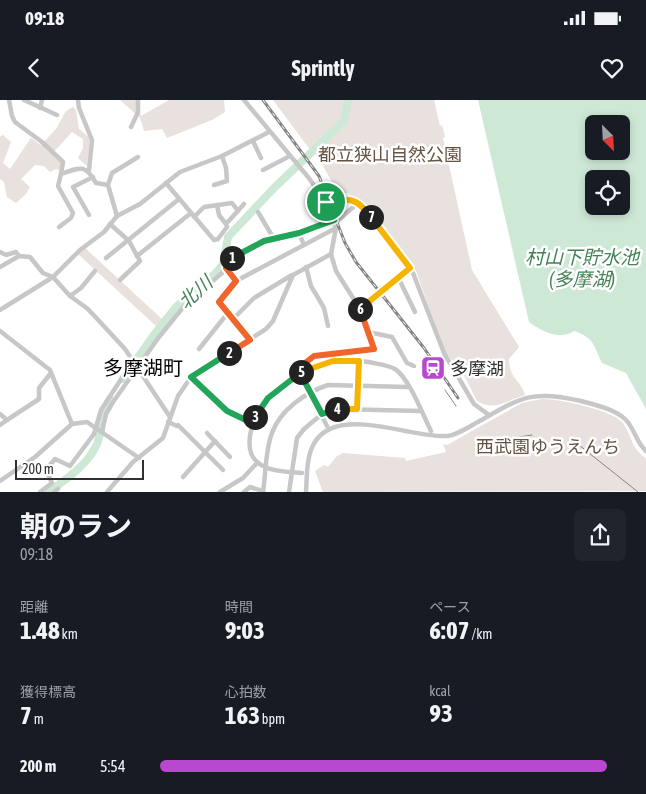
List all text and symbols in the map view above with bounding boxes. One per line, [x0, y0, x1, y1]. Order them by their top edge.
text: 09:18 [25, 7, 64, 29]
icon: back [20, 54, 48, 82]
icon: heart [598, 54, 626, 82]
text: Sprintly [292, 55, 354, 81]
north arrow [585, 115, 630, 160]
map controls [585, 115, 630, 215]
park label: 都立狭山自然公園 [318, 144, 462, 165]
button: locate [585, 170, 630, 215]
pin [305, 181, 347, 223]
icon: arrive [312, 188, 340, 216]
pin: 7 [358, 204, 384, 230]
text: 7 [368, 209, 375, 225]
pin: 1 [220, 246, 244, 270]
water label: 村山下貯水池 (多摩湖) [525, 246, 641, 290]
text: 1 [229, 250, 236, 266]
water label: 北川 [174, 270, 218, 313]
pin: 6 [348, 296, 372, 322]
text: 6 [357, 301, 364, 317]
pin: 2 [216, 340, 242, 366]
text: 2 [226, 345, 233, 361]
station icon: 多摩湖 [420, 355, 446, 381]
district label: 多摩湖町 [103, 356, 183, 379]
place label: 多摩湖 [450, 358, 504, 379]
pin: 5 [288, 360, 314, 384]
text: 5 [298, 364, 305, 380]
pin: 4 [324, 396, 350, 422]
text: 4 [334, 401, 341, 417]
pin: 3 [242, 404, 268, 430]
text: 3 [252, 409, 259, 425]
park label: 西武園ゆうえんち [476, 436, 620, 457]
scale bar [15, 457, 144, 480]
text: 200 m [22, 461, 54, 477]
button: share [574, 509, 626, 561]
text: 朝のラン [20, 510, 132, 542]
text: 09:18 [20, 545, 53, 563]
text: 距離 [20, 599, 48, 615]
text: 時間 [225, 599, 253, 615]
text: ペース [429, 599, 471, 615]
text: 1.48 [20, 616, 60, 644]
text: 9:03 [225, 616, 265, 644]
text: 6:07 [429, 616, 470, 644]
text: km [60, 626, 78, 642]
text: /km [470, 626, 492, 642]
text: kcal [429, 683, 451, 699]
text: 獲得標高 [20, 684, 76, 700]
text: 心拍数 [225, 684, 267, 700]
text: 93 [429, 699, 453, 727]
text: 7 [20, 701, 32, 729]
text: 163 [225, 701, 260, 729]
text: m [32, 711, 44, 727]
text: bpm [260, 711, 285, 727]
text: 200 m [20, 757, 56, 775]
text: 5:54 [100, 757, 125, 775]

